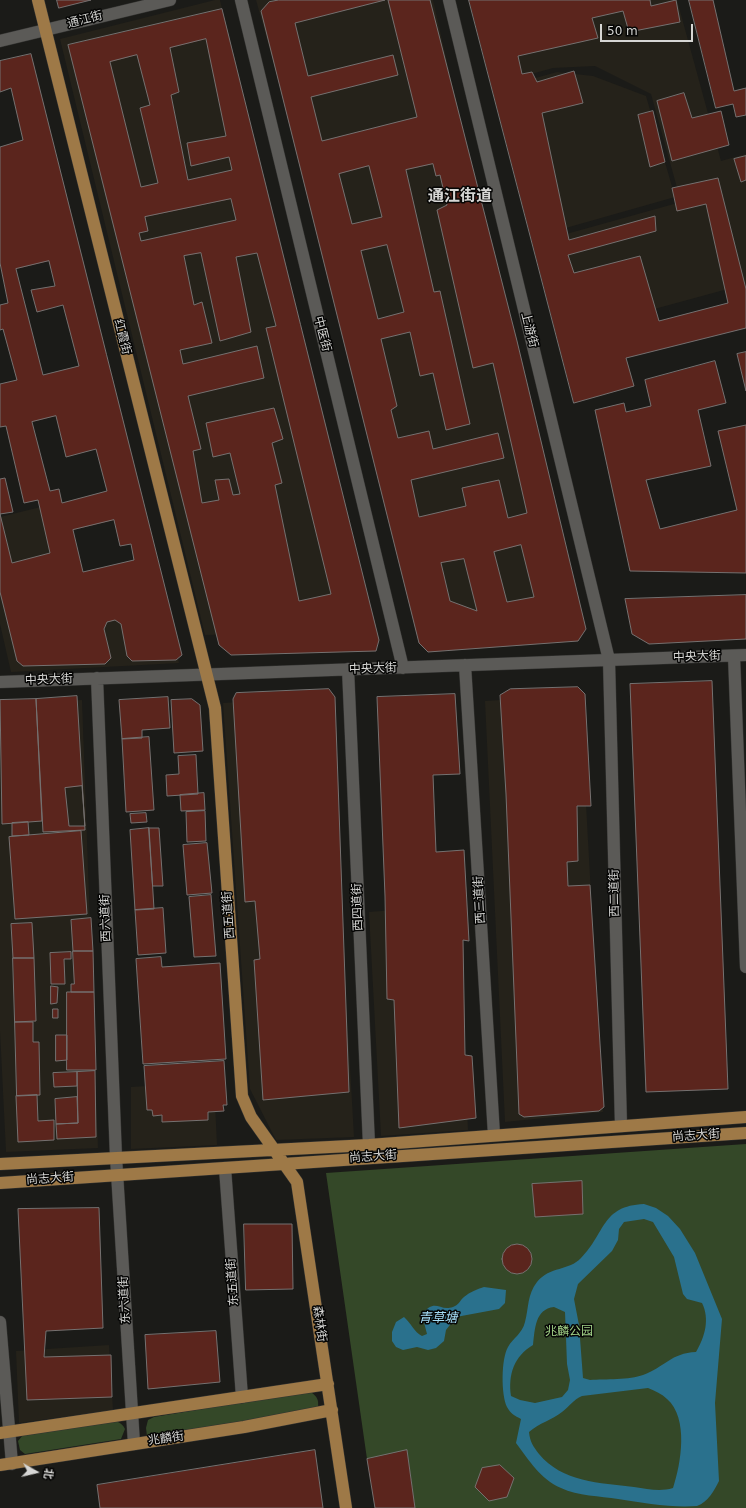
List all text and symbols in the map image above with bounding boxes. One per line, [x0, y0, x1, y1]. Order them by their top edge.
street label: 通江街 [66, 9, 104, 31]
scale bar [602, 16, 695, 42]
text: 50 m [607, 24, 638, 38]
district label: 通江街道 [428, 187, 492, 207]
street label: 上游街 [518, 311, 540, 349]
street label: 中医街 [311, 315, 333, 353]
street label: 红霞街 [111, 318, 133, 356]
street label: 中央大街 [673, 649, 721, 665]
street label: 中央大街 [349, 661, 397, 677]
street label: 中央大街 [25, 672, 73, 688]
street label: 西二道街 [607, 869, 623, 917]
street label: 西三道街 [472, 876, 488, 924]
street label: 西四道街 [350, 883, 366, 931]
street label: 西五道街 [220, 891, 238, 939]
street label: 西六道街 [98, 894, 114, 942]
street label: 尚志大街 [672, 1127, 720, 1145]
street label: 尚志大街 [349, 1148, 397, 1166]
street label: 尚志大街 [26, 1170, 74, 1188]
street label: 东五道街 [224, 1258, 242, 1306]
street label: 东六道街 [117, 1276, 133, 1324]
street label: 森林街 [309, 1305, 329, 1343]
water label: 青草塘 [419, 1311, 457, 1327]
park label: 兆麟公园 [545, 1325, 593, 1339]
street label: 兆麟街 [147, 1429, 185, 1449]
north arrow [16, 1452, 56, 1492]
text: 北 [41, 1467, 56, 1480]

